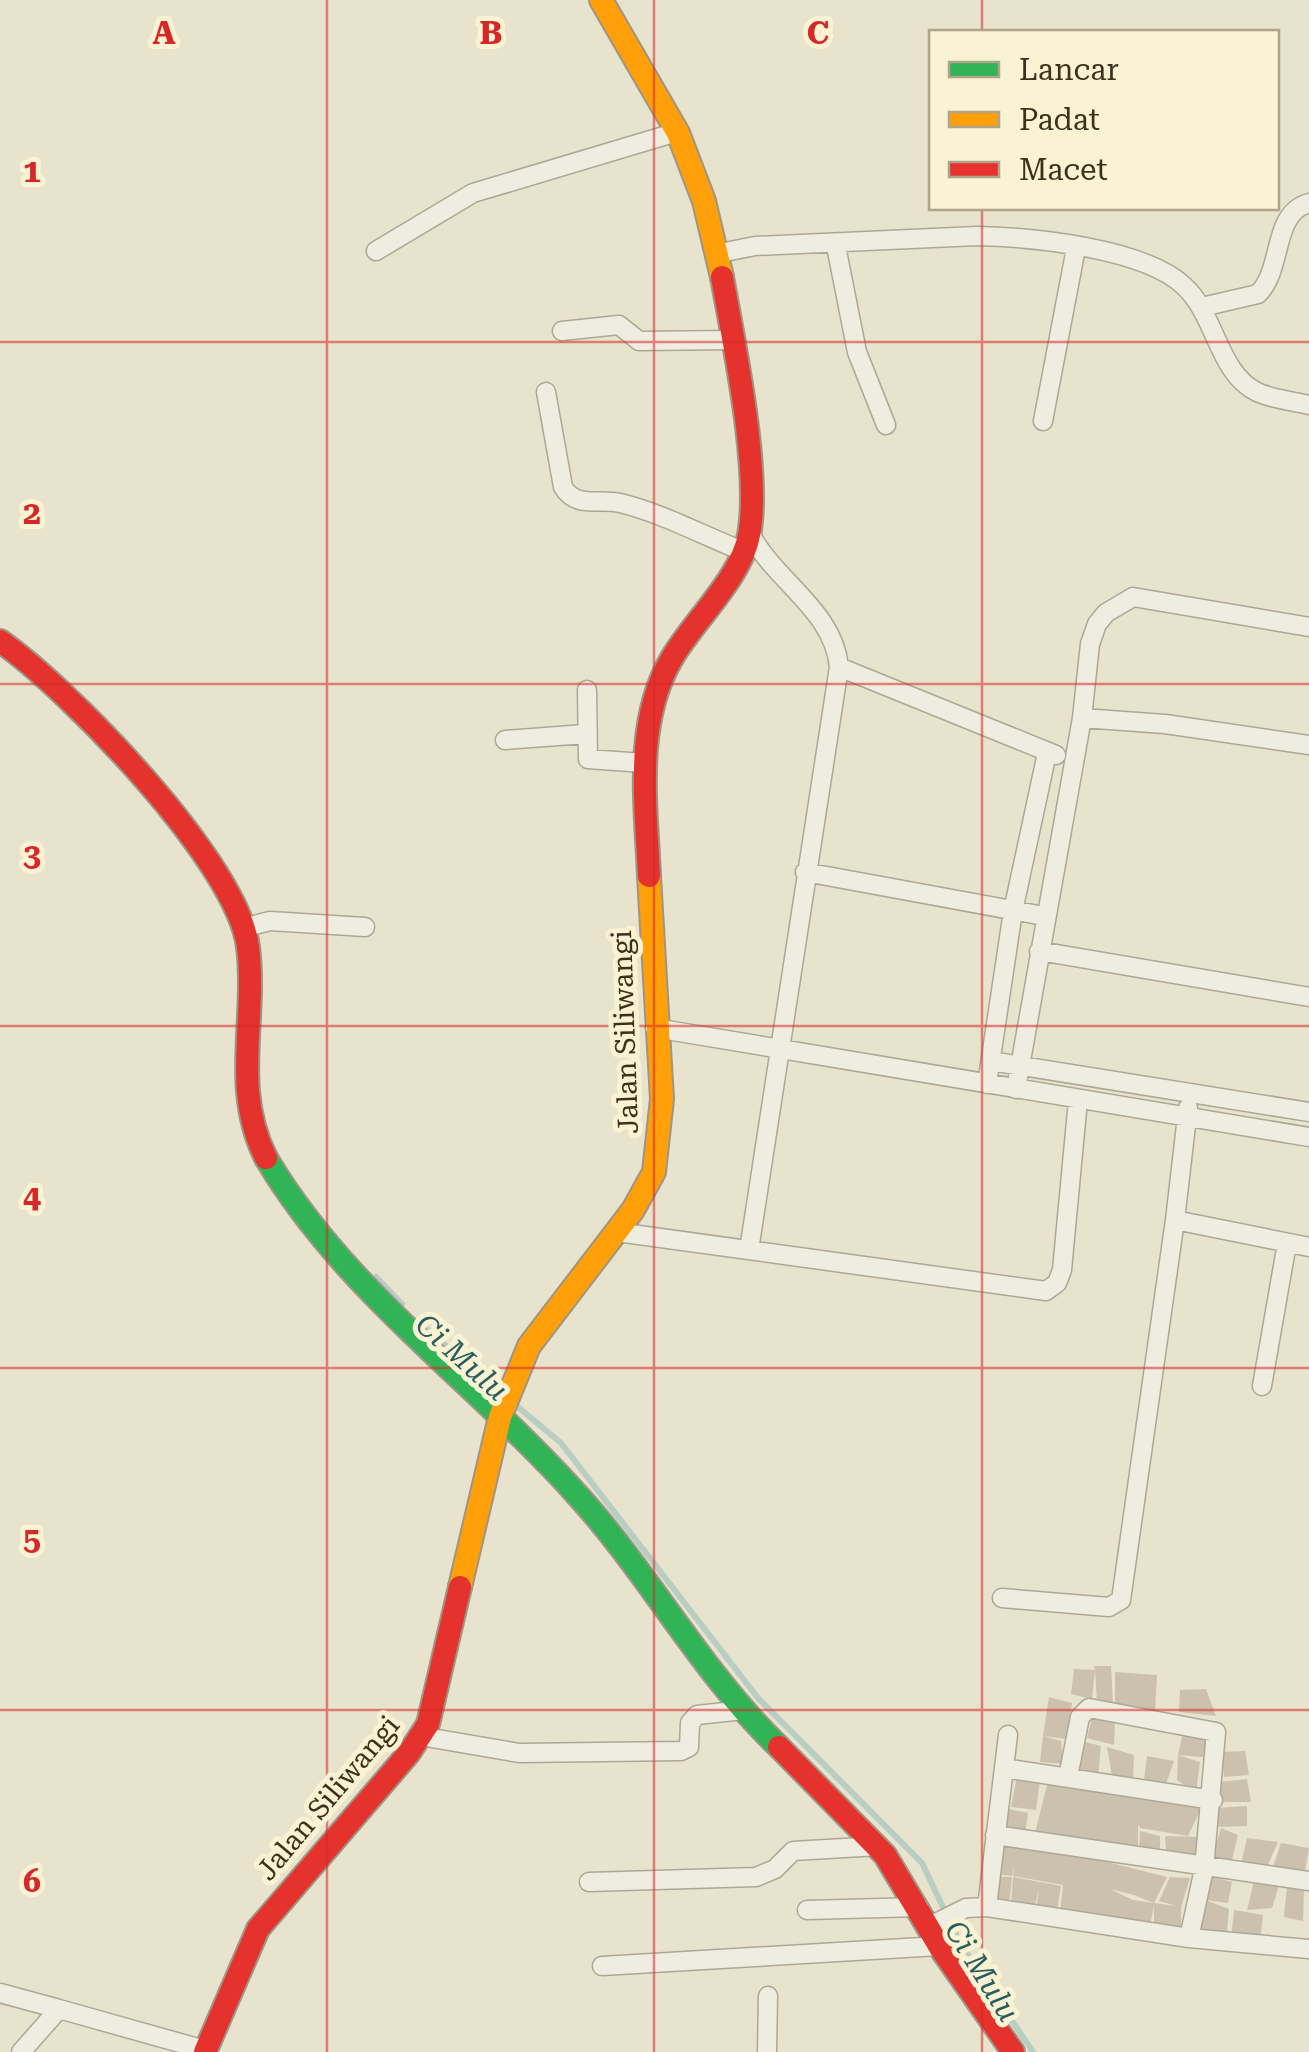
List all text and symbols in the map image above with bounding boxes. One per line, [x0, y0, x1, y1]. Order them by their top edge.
text: A [152, 14, 176, 52]
text: B [479, 14, 503, 52]
text: C [807, 14, 829, 52]
legend [929, 30, 1279, 210]
text: Lancar [1019, 52, 1119, 87]
text: Padat [1019, 102, 1100, 137]
text: 1 [23, 152, 41, 190]
text: Macet [1019, 152, 1108, 187]
text: 2 [23, 494, 41, 532]
text: 3 [23, 836, 41, 874]
street label: Jalan Siliwangi [605, 929, 645, 1135]
text: 4 [23, 1178, 41, 1216]
water label: Ci Mulu [409, 1307, 515, 1407]
text: 5 [23, 1520, 41, 1558]
street label: Jalan Siliwangi [250, 1709, 406, 1887]
text: 6 [23, 1862, 41, 1900]
water label: Ci Mulu [937, 1914, 1027, 2028]

